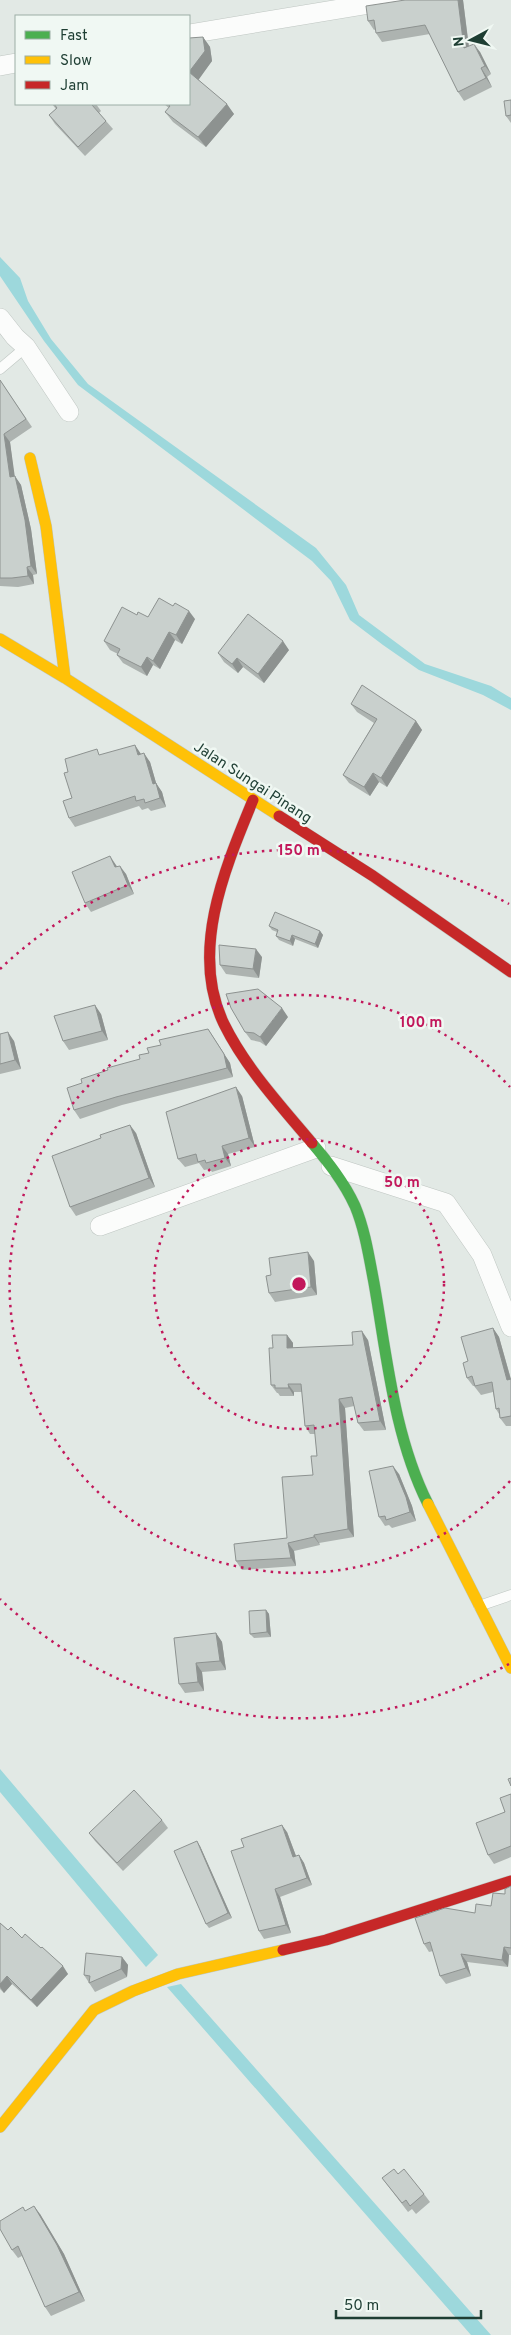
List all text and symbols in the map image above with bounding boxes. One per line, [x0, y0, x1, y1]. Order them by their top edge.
legend [15, 15, 190, 105]
north arrow [446, 15, 496, 65]
text: Fast [60, 27, 88, 46]
text: N [451, 35, 469, 47]
text: Slow [60, 52, 92, 71]
text: Jam [60, 77, 89, 96]
street label: Jalan Sungai Pinang [190, 738, 315, 829]
text: 150 m [278, 842, 320, 861]
text: 100 m [400, 1014, 442, 1033]
text: 50 m [384, 1174, 420, 1193]
centre of rings [290, 1275, 308, 1293]
scale bar [336, 2288, 481, 2320]
text: 50 m [344, 2297, 379, 2316]

